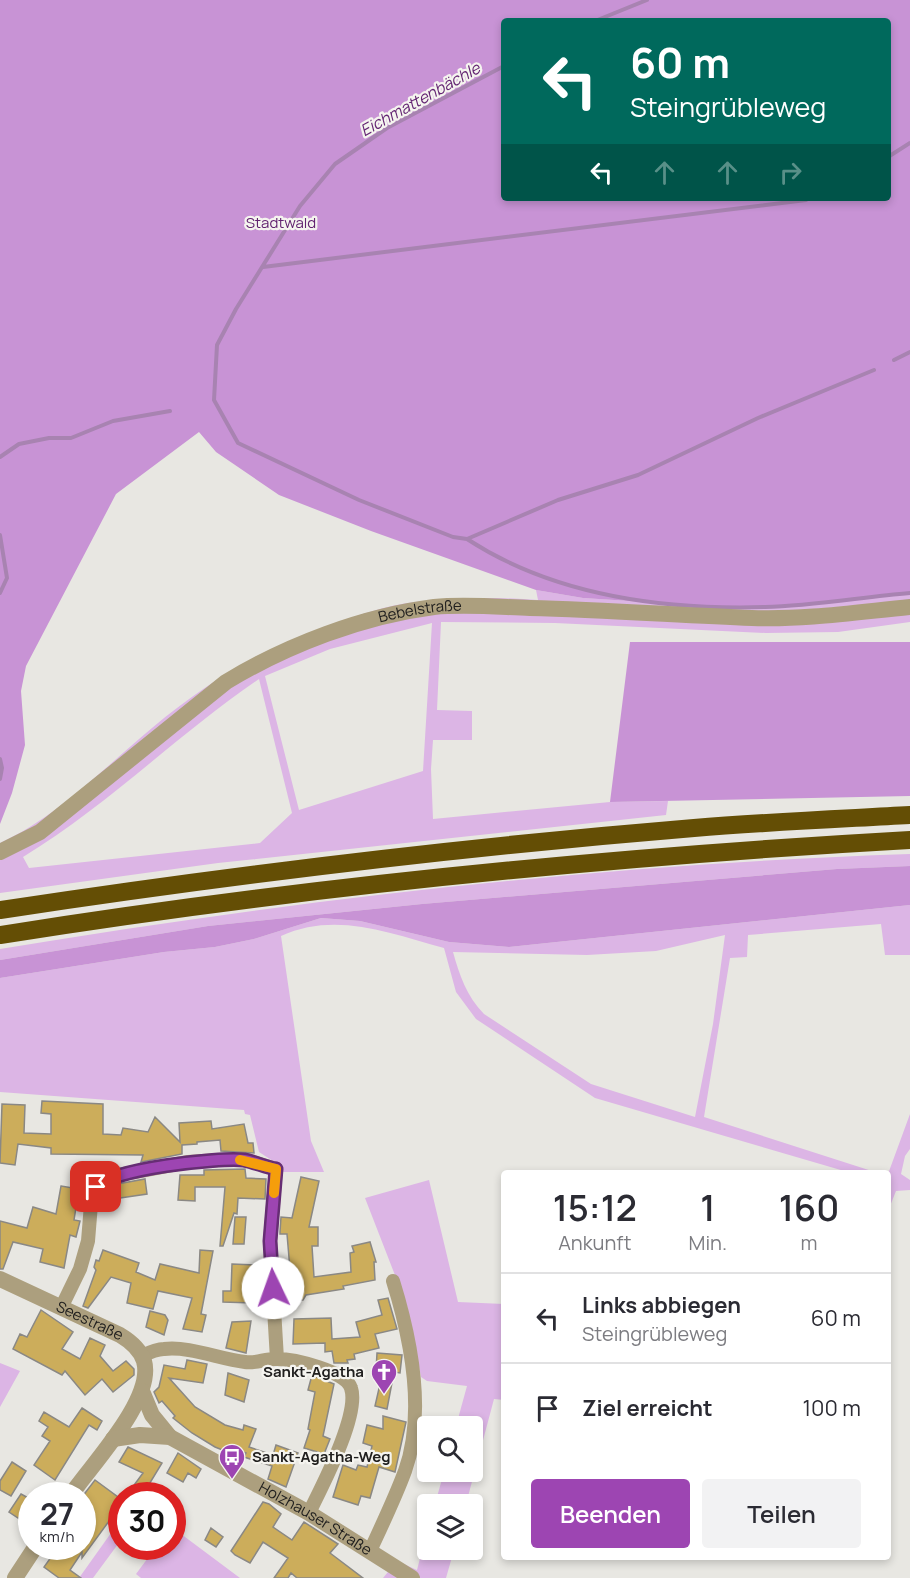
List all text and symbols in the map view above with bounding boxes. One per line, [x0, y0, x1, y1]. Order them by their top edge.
text: 60 m [630, 33, 730, 91]
icon: left [531, 42, 609, 120]
water label: Eichmattenbächle [356, 56, 485, 141]
text: Steingrübleweg [630, 88, 826, 125]
icon: left [585, 156, 618, 189]
icon: ahead [648, 156, 681, 189]
icon: ahead [711, 156, 744, 189]
icon: right [774, 156, 807, 189]
park label: Stadtwald [246, 212, 316, 233]
street label: Bebelstraße [376, 595, 462, 627]
pin [70, 1161, 121, 1212]
icon: arrive [79, 1170, 112, 1203]
text: 15:12 [553, 1183, 637, 1232]
text: 1 [700, 1183, 715, 1232]
text: 160 [779, 1183, 839, 1232]
text: Ankunft [558, 1229, 631, 1256]
text: Min. [689, 1229, 727, 1256]
text: m [801, 1229, 817, 1256]
position arrow [241, 1256, 305, 1320]
text: Links abbiegen [582, 1290, 741, 1320]
street label: Seestraße [53, 1296, 127, 1345]
icon: left [531, 1302, 564, 1335]
text: 60 m [811, 1303, 861, 1333]
text: Steingrübleweg [582, 1320, 727, 1347]
church icon: Sankt-Agatha [369, 1357, 399, 1395]
place label: Sankt-Agatha [263, 1361, 364, 1382]
icon: arrive [531, 1392, 564, 1425]
text: Ziel erreicht [582, 1393, 713, 1423]
text: 100 m [803, 1393, 861, 1423]
map controls [417, 1416, 483, 1560]
button: search [417, 1416, 483, 1482]
bus stop icon: Sankt-Agatha-Weg [217, 1442, 247, 1480]
place label: Sankt-Agatha-Weg [252, 1446, 391, 1467]
street label: Holzhauser Straße [255, 1476, 376, 1560]
button: Beenden [531, 1479, 690, 1548]
button: Teilen [702, 1479, 861, 1548]
speed limit sign: 30 [108, 1482, 186, 1560]
text: 27 [40, 1493, 74, 1534]
button: layers [417, 1494, 483, 1560]
text: km/h [40, 1526, 74, 1547]

